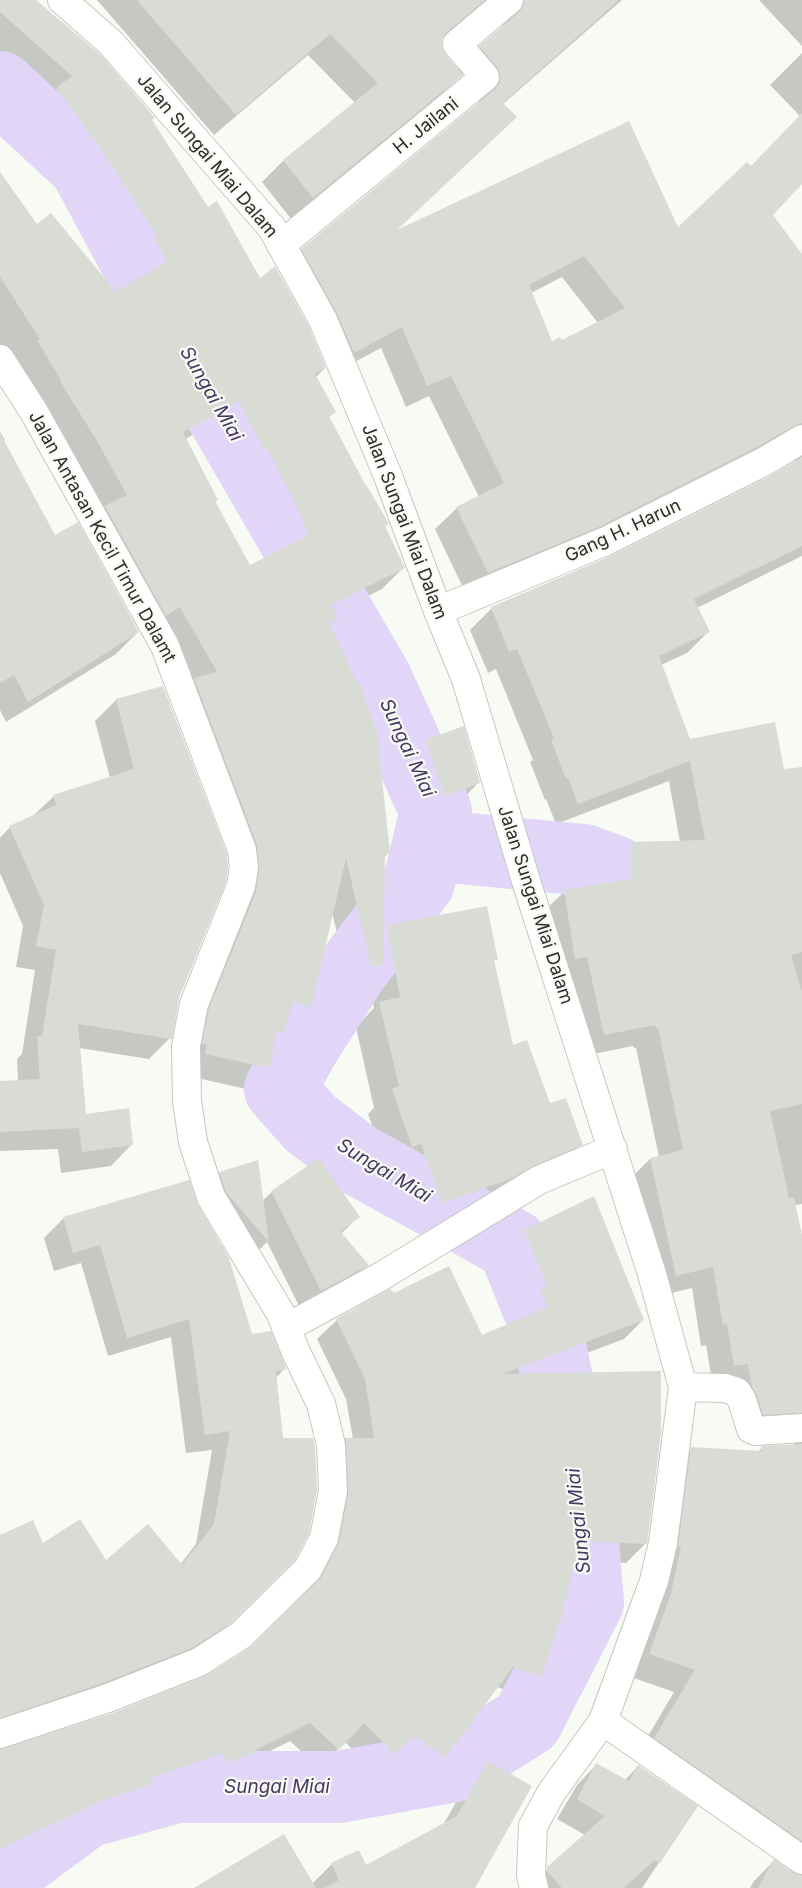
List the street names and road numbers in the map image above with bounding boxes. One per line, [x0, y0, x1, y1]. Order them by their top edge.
street label: Jalan Sungai Miai Dalam [132, 70, 282, 242]
street label: H. Jailani [389, 93, 463, 159]
street label: Jalan Antasan Kecil Timur Dalamt [24, 407, 180, 667]
street label: Jalan Sungai Miai Dalam [357, 421, 451, 623]
street label: Gang H. Harun [562, 495, 684, 567]
street label: Jalan Sungai Miai Dalam [493, 803, 577, 1007]

